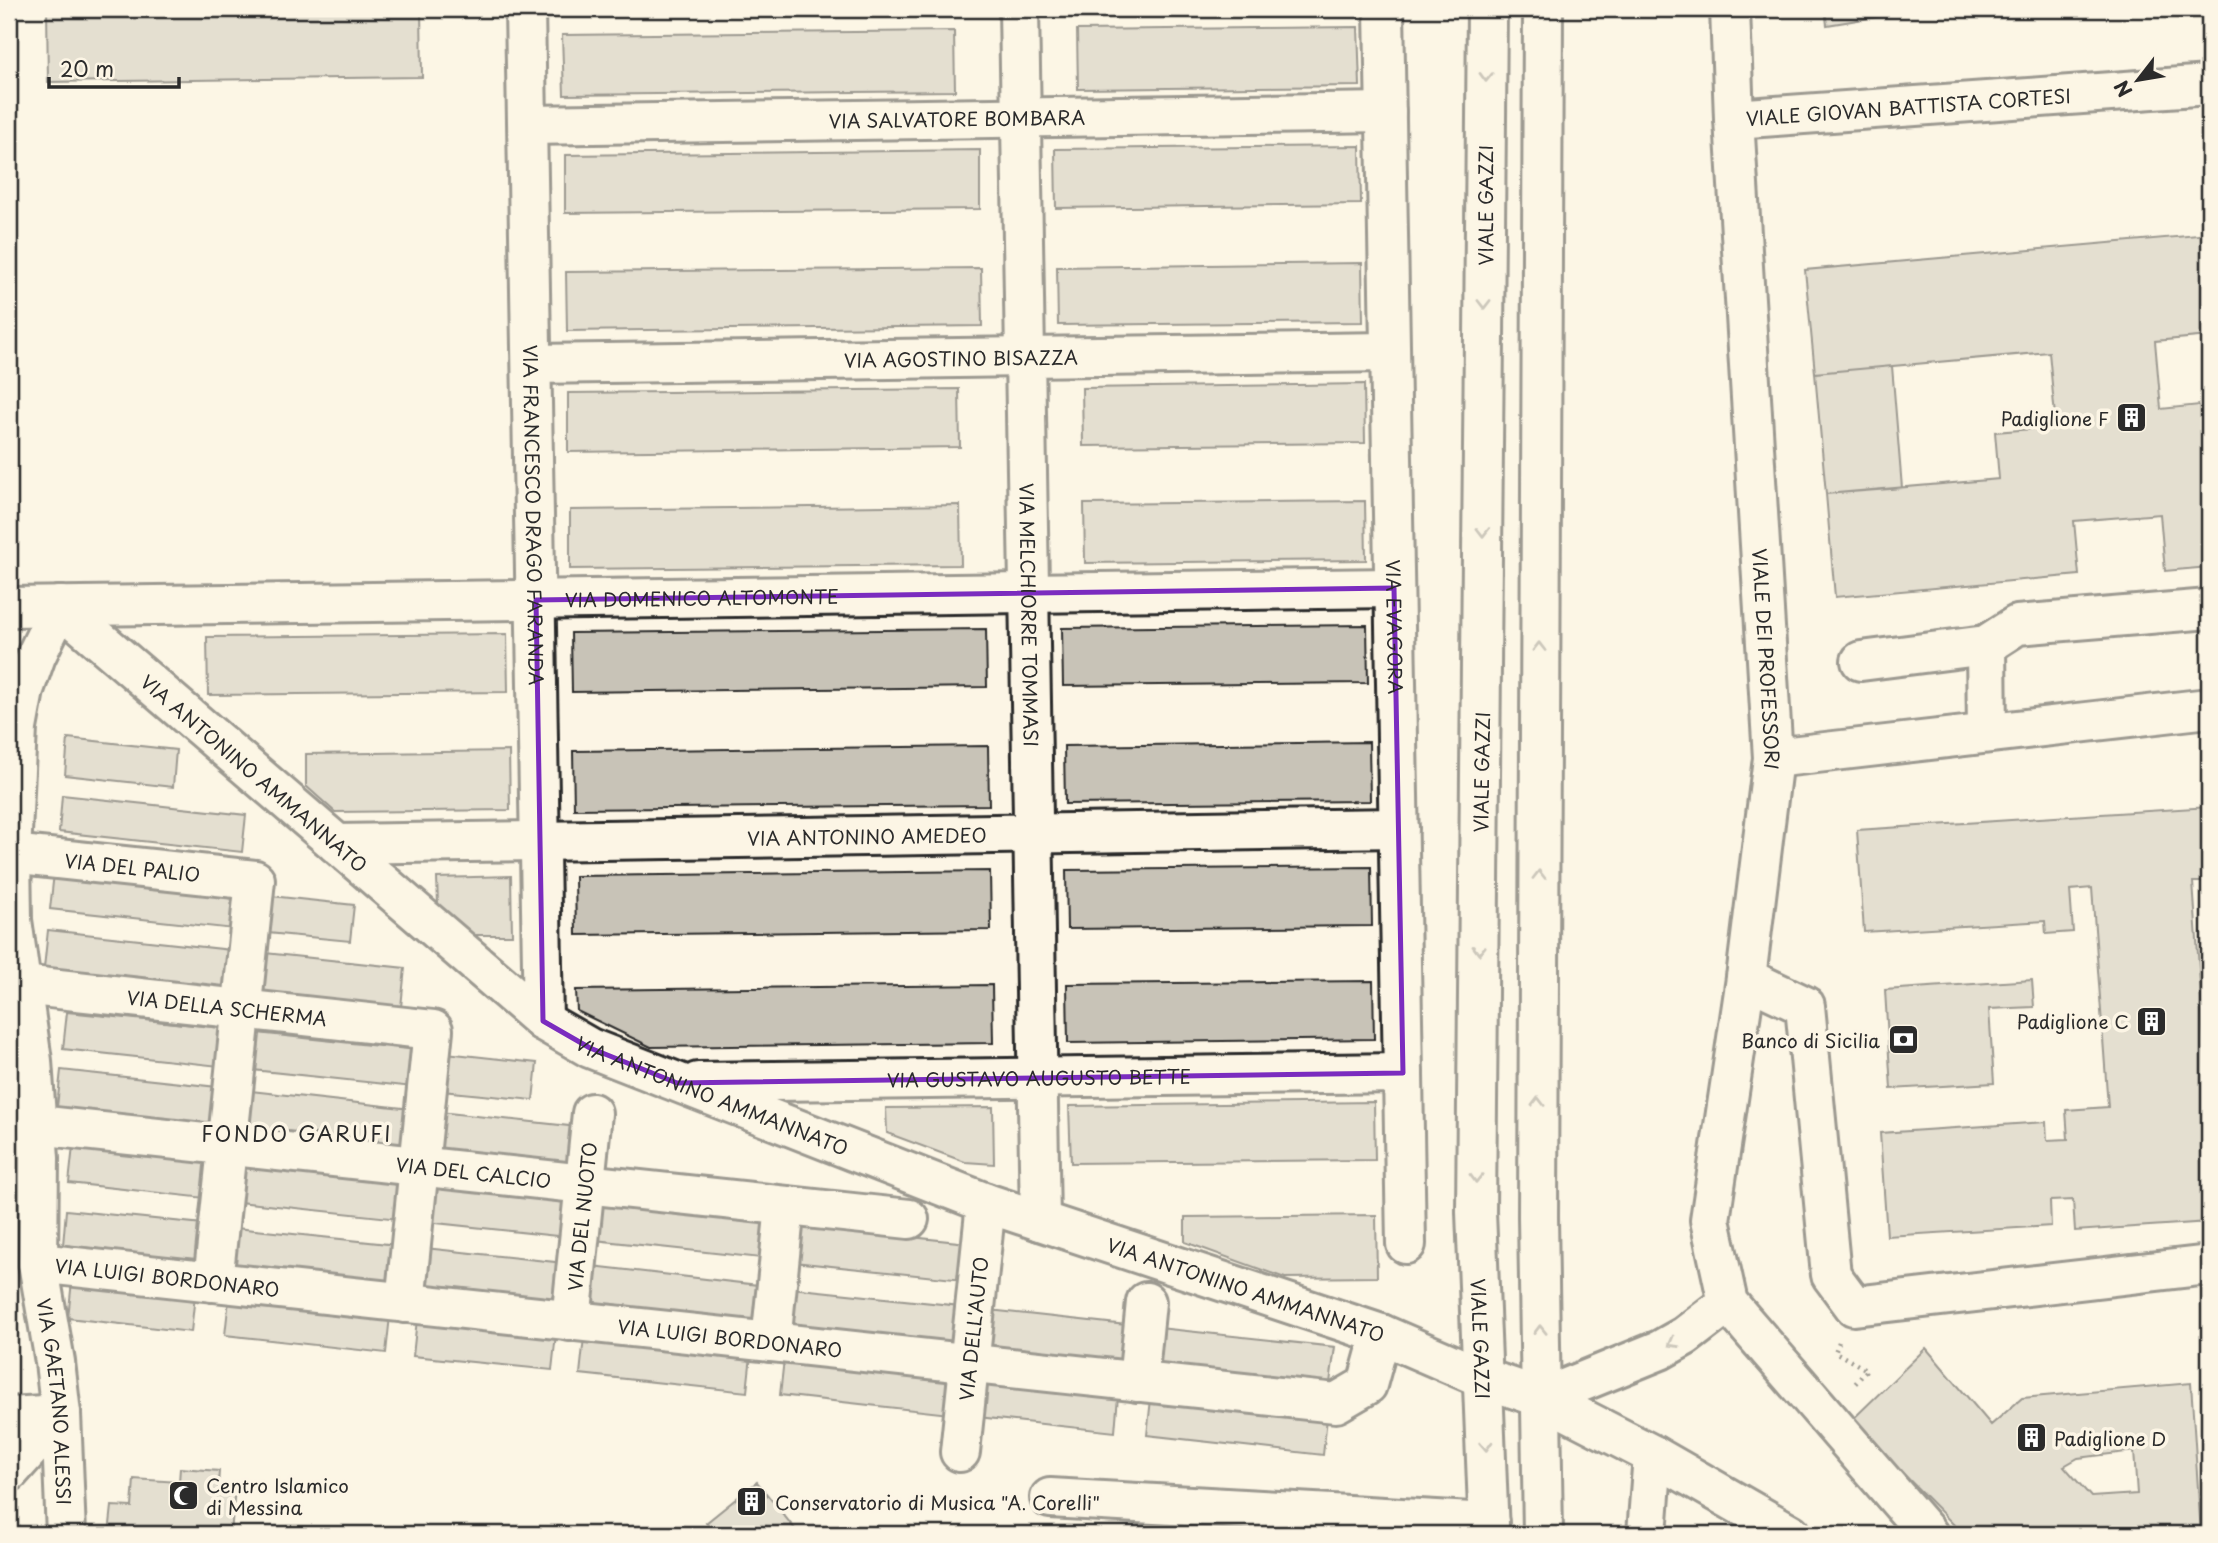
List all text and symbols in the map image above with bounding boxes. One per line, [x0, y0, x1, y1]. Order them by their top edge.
scale bar [49, 46, 178, 90]
north arrow [2102, 46, 2172, 116]
text: 20 m [60, 52, 114, 84]
one-way arrow [1478, 72, 1494, 83]
text: N [2107, 76, 2138, 103]
street label: VIALE GIOVAN BATTISTA CORTESI [1745, 81, 2072, 132]
street label: VIA SALVATORE BOMBARA [828, 103, 1085, 134]
street label: VIALE GAZZI [1471, 145, 1499, 265]
one-way arrow [1476, 300, 1492, 310]
street label: VIA AGOSTINO BISAZZA [844, 342, 1078, 374]
street label: VIA FRANCESCO DRAGO FARANDA [517, 344, 551, 686]
building icon: Padiglione F [2115, 401, 2149, 435]
place label: Padiglione F [2001, 404, 2109, 432]
street label: VIA MELCHIORRE TOMMASI [1013, 483, 1046, 747]
one-way arrow [1475, 527, 1491, 538]
street label: VIALE DEI PROFESSORI [1746, 547, 1787, 771]
street label: VIA EVAGORA [1380, 559, 1410, 695]
street label: VIA DOMENICO ALTOMONTE [565, 582, 839, 613]
one-way arrow [1531, 641, 1547, 652]
street label: VIA ANTONINO AMMANNATO [135, 667, 374, 878]
street label: VIALE GAZZI [1466, 711, 1496, 833]
street label: VIA ANTONINO AMEDEO [747, 820, 987, 852]
street label: VIA DEL PALIO [63, 846, 202, 888]
one-way arrow [1531, 869, 1547, 879]
one-way arrow [1471, 946, 1487, 956]
street label: VIA DELLA SCHERMA [125, 983, 329, 1032]
building icon: Padiglione C [2135, 1004, 2169, 1038]
place label: Padiglione C [2017, 1007, 2129, 1035]
bank icon: Banco di Sicilia [1886, 1023, 1920, 1057]
place label: Banco di Sicilia [1741, 1026, 1880, 1054]
street label: VIA ANTONINO AMMANNATO [571, 1029, 852, 1162]
street label: VIA GUSTAVO AUGUSTO BETTE [887, 1062, 1191, 1094]
one-way arrow [1530, 1096, 1546, 1107]
district label: FONDO GARUFI [201, 1117, 393, 1149]
street label: VIA DEL NUOTO [560, 1141, 603, 1292]
street label: VIA DEL CALCIO [394, 1150, 553, 1194]
one-way arrow [1469, 1173, 1484, 1184]
street label: VIA ANTONINO AMMANNATO [1103, 1230, 1388, 1348]
street label: VIA LUIGI BORDONARO [53, 1251, 281, 1303]
street label: VIA DELL'AUTO [951, 1255, 994, 1402]
street label: VIALE GAZZI [1465, 1278, 1498, 1400]
street label: VIA GAETANO ALESSI [30, 1296, 79, 1506]
street label: VIA LUIGI BORDONARO [616, 1312, 844, 1364]
one-way arrow [1533, 1324, 1548, 1335]
one-way arrow [1668, 1335, 1680, 1348]
building icon: Padiglione D [2014, 1421, 2048, 1455]
place label: Padiglione D [2054, 1424, 2166, 1452]
one-way arrow [1479, 1441, 1494, 1452]
place label: Centro Islamico di Messina [206, 1471, 349, 1521]
mosque icon: Centro Islamico di Messina [166, 1479, 200, 1513]
building icon: Conservatorio di Musica "A. Corelli" [735, 1485, 769, 1519]
place label: Conservatorio di Musica "A. Corelli" [775, 1488, 1100, 1516]

